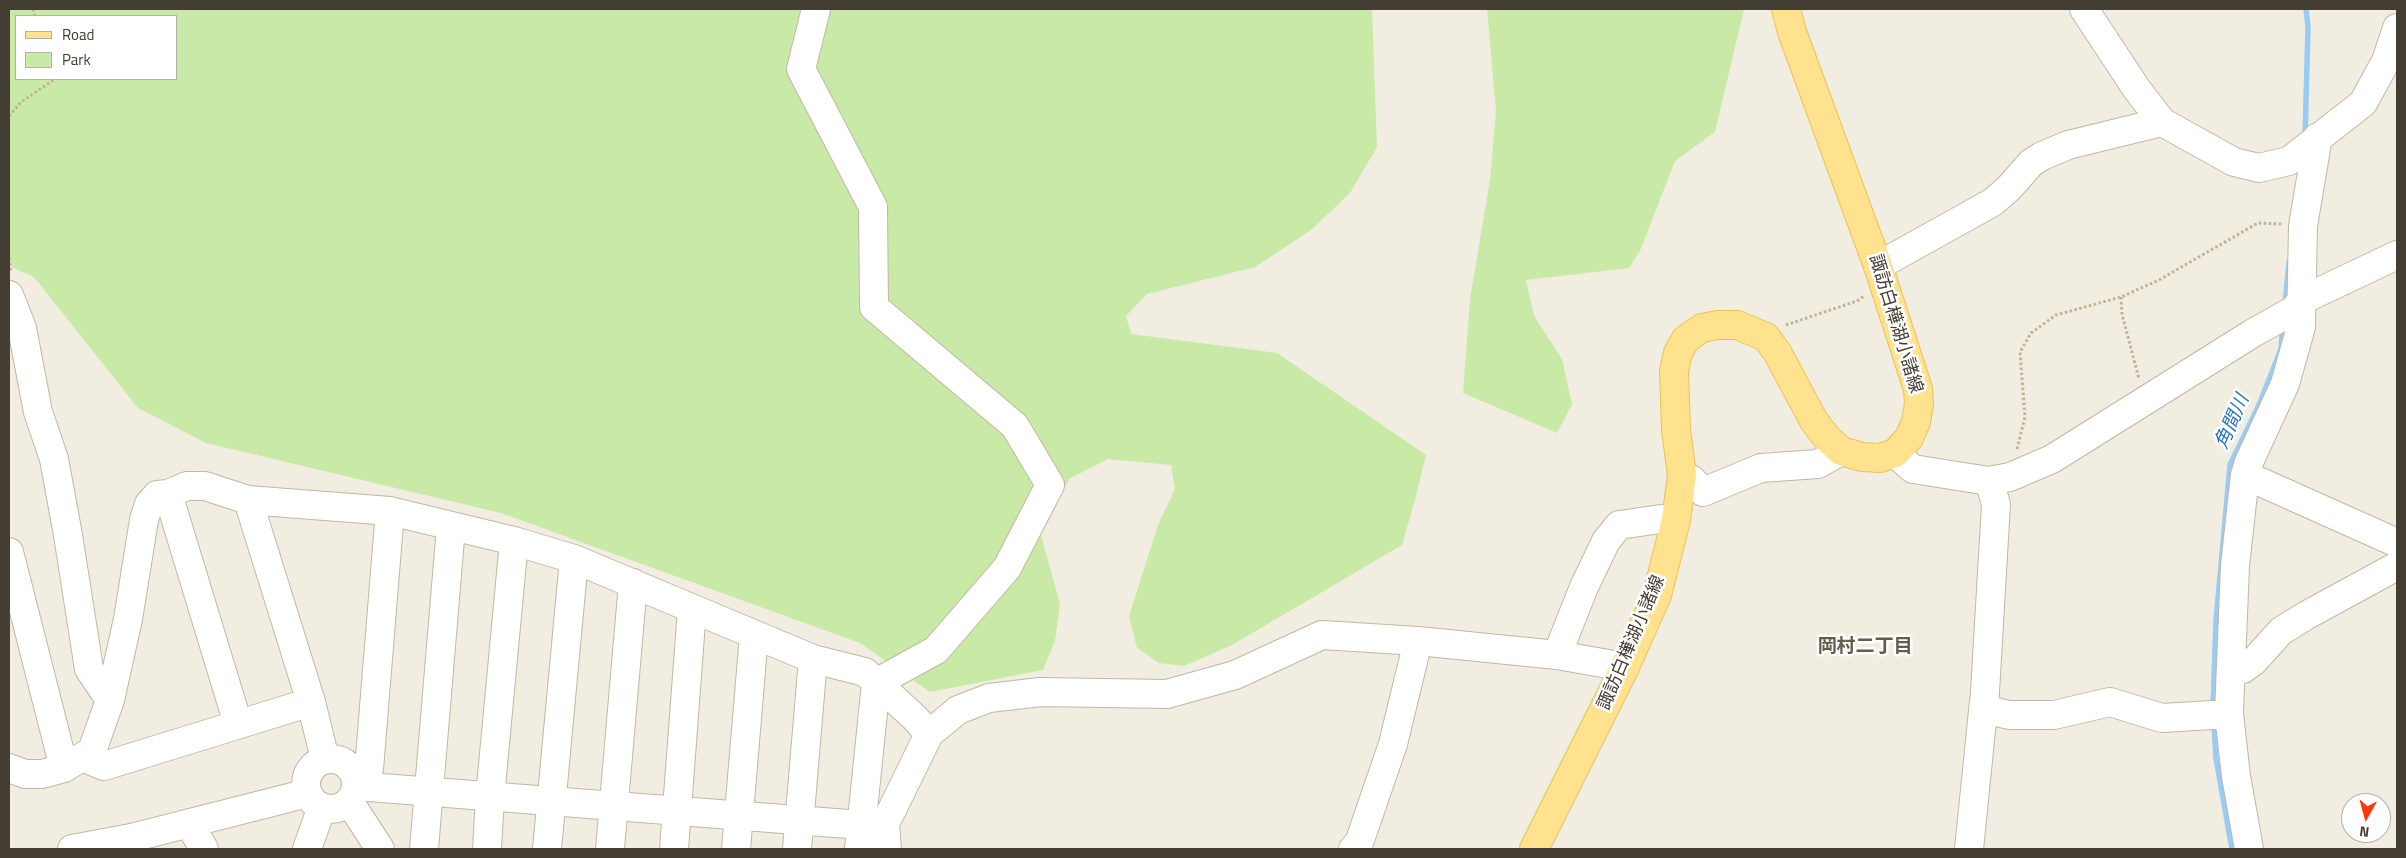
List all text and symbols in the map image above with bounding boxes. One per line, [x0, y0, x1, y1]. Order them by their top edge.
legend [15, 15, 178, 80]
text: Road [62, 23, 94, 46]
text: Park [62, 48, 91, 71]
street label: 諏訪白樺湖小諸線 [1864, 252, 1926, 396]
water label: 角間川 [2211, 391, 2255, 453]
street label: 諏訪白樺湖小諸線 [1594, 573, 1670, 713]
district label: 岡村二丁目 [1818, 636, 1912, 658]
north arrow [2341, 793, 2391, 843]
text: N [2358, 821, 2370, 843]

